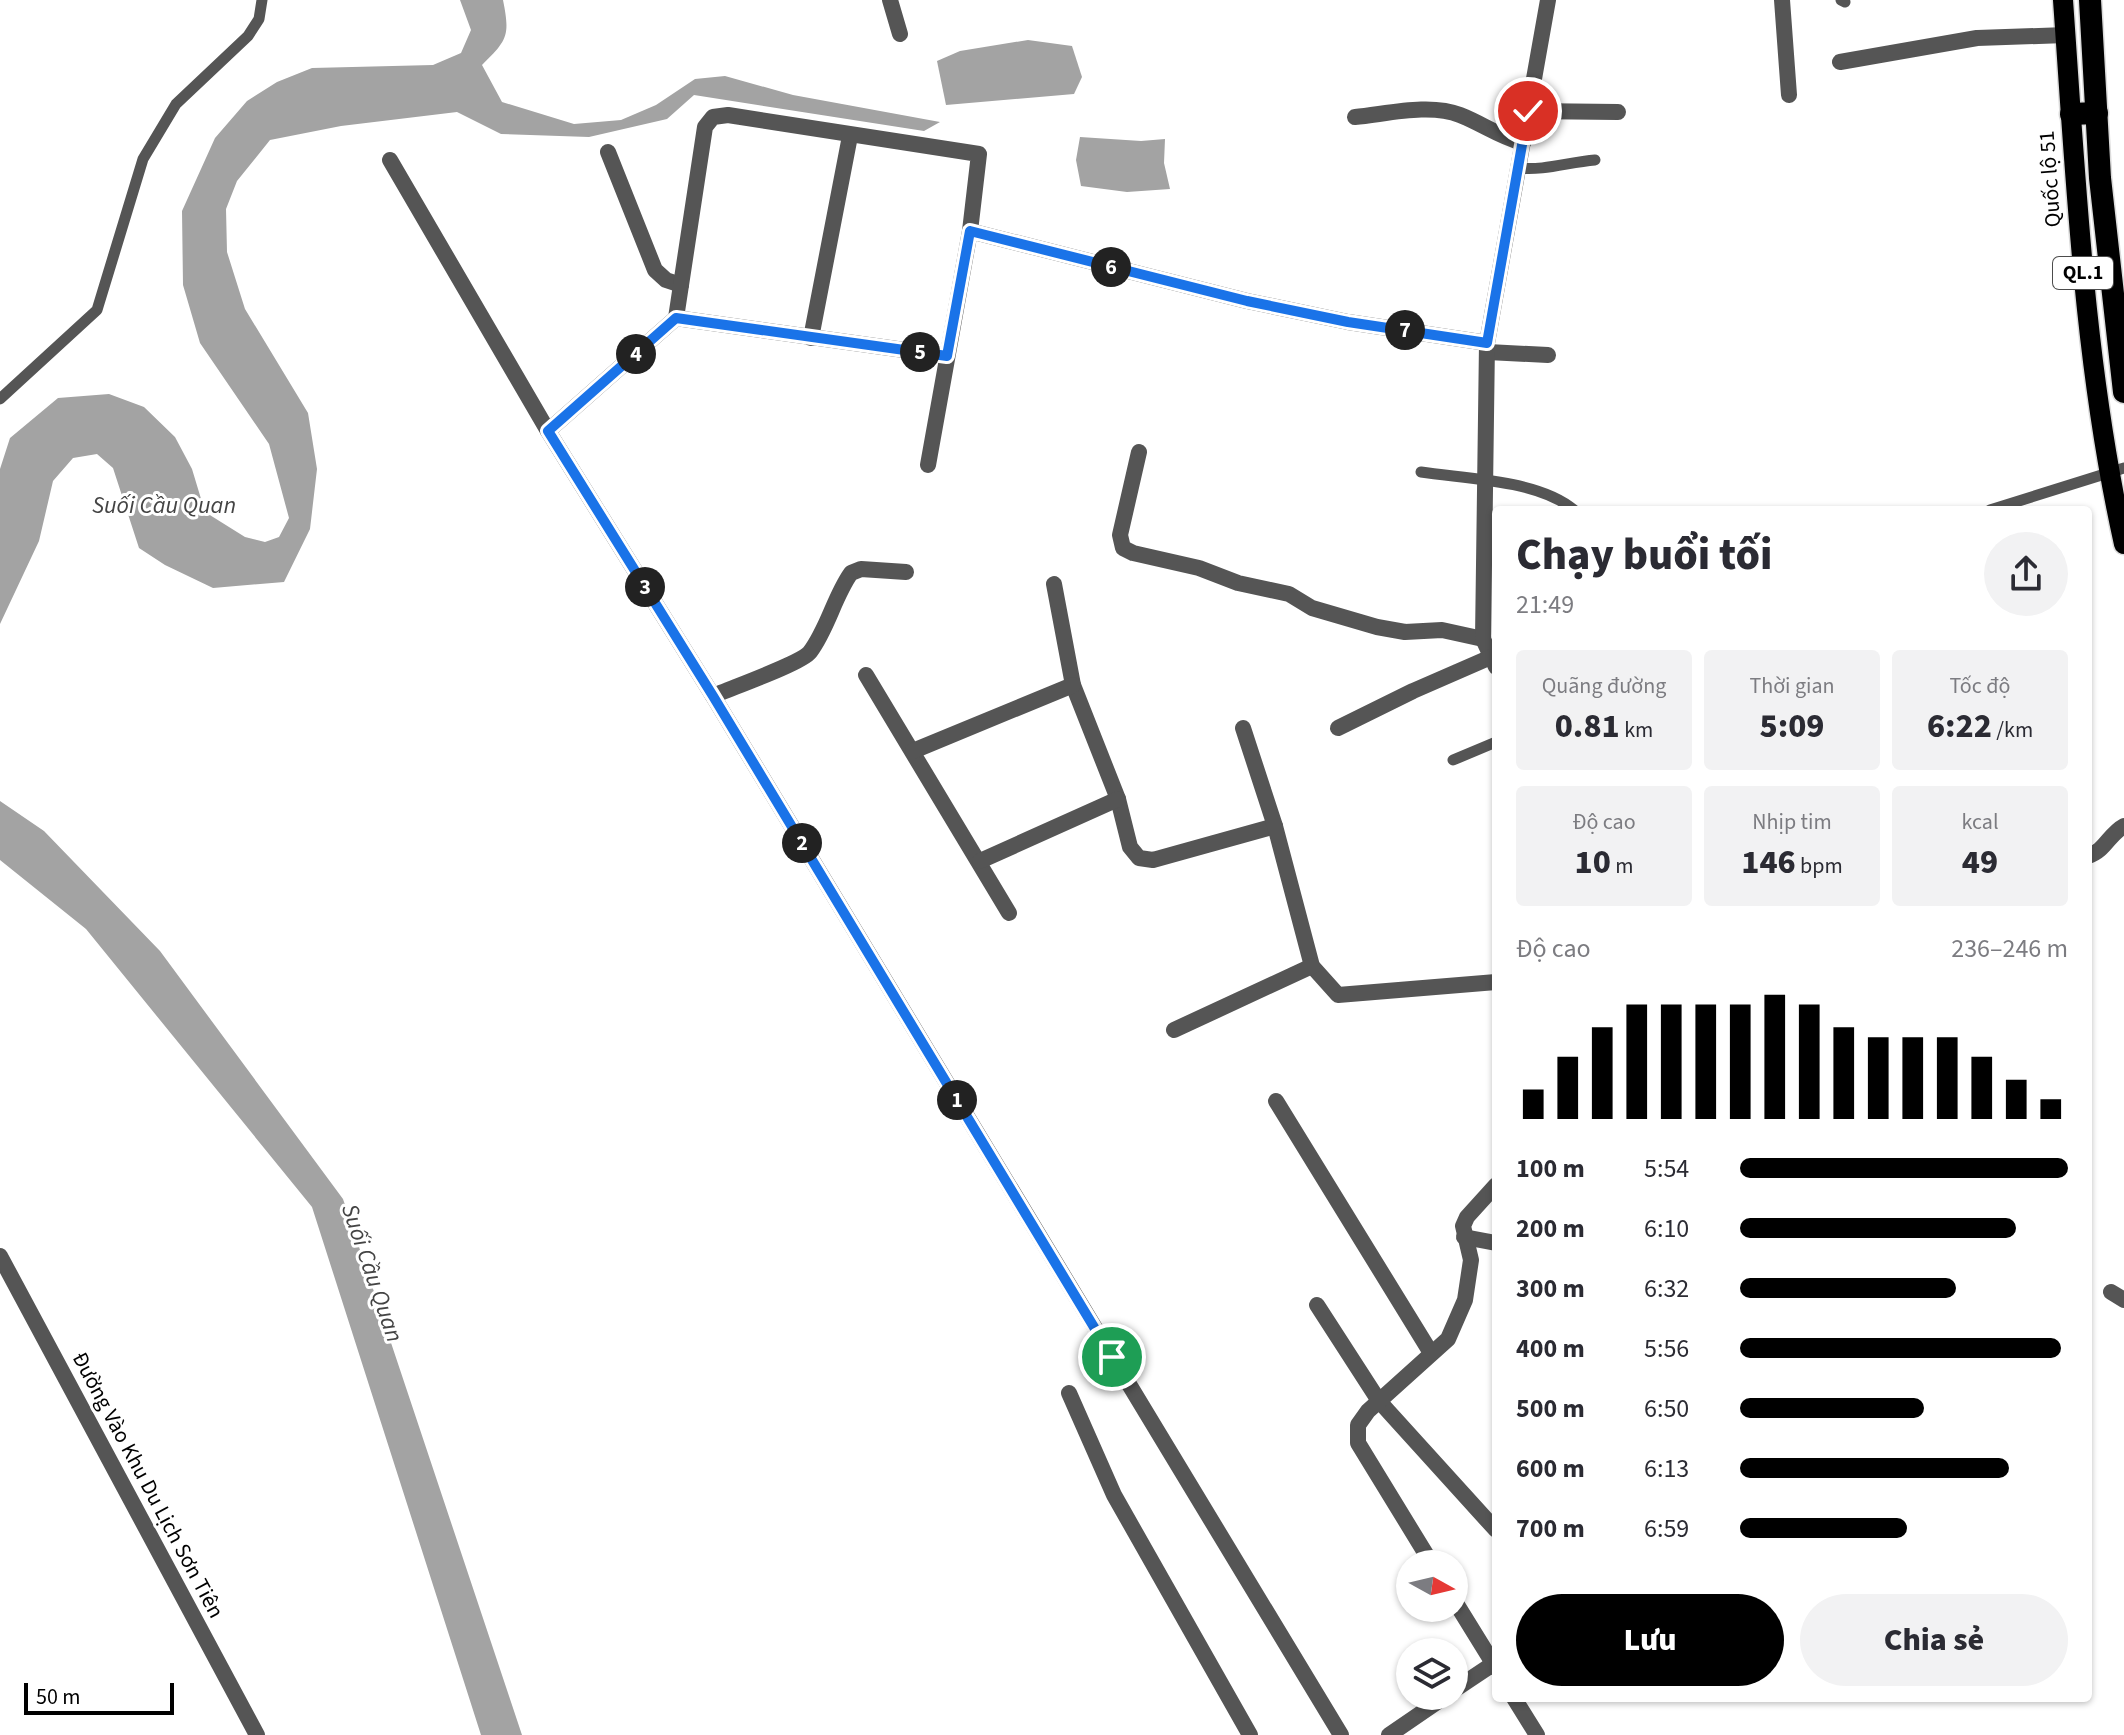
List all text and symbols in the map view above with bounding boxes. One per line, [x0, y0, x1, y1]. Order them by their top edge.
pin [1494, 77, 1562, 145]
icon: check [1506, 89, 1550, 133]
street label: Quốc lộ 51 [2031, 130, 2069, 228]
pin: 6 [1091, 247, 1131, 287]
text: 6 [1105, 251, 1117, 283]
road number: QL.1 [2053, 257, 2113, 289]
pin: 7 [1385, 310, 1425, 350]
text: 7 [1399, 314, 1411, 346]
pin: 5 [900, 332, 940, 372]
pin: 4 [616, 334, 656, 374]
text: 5 [914, 336, 926, 368]
text: 4 [630, 338, 642, 370]
water label: Suối Cầu Quan [92, 488, 236, 523]
text: Chạy buổi tối [1516, 524, 1772, 587]
button: share [1984, 532, 2068, 616]
pin: 3 [625, 567, 665, 607]
text: 3 [639, 571, 651, 603]
text: 21:49 [1516, 586, 1574, 623]
text: Quãng đường [1542, 670, 1666, 702]
text: Thời gian [1749, 670, 1835, 702]
text: Tốc độ [1950, 670, 2010, 702]
text: 0.81 [1555, 702, 1620, 751]
text: 5:09 [1759, 702, 1825, 751]
text: 6:22 [1927, 702, 1992, 751]
text: km [1620, 714, 1653, 746]
text: /km [1992, 714, 2033, 746]
text: Độ cao [1572, 806, 1636, 838]
text: Nhịp tim [1752, 806, 1832, 838]
text: kcal [1961, 806, 1999, 838]
pin: 2 [782, 823, 822, 863]
text: 2 [796, 827, 808, 859]
text: 10 [1575, 838, 1611, 887]
text: 146 [1741, 838, 1796, 887]
text: 49 [1962, 838, 1998, 887]
text: m [1611, 850, 1633, 882]
text: bpm [1796, 850, 1843, 882]
text: Độ cao [1516, 930, 1591, 967]
text: 236–246 m [1951, 930, 2068, 967]
pin: 1 [937, 1080, 977, 1120]
text: 1 [951, 1084, 963, 1116]
text: 100 m [1516, 1150, 1585, 1187]
text: 5:54 [1644, 1150, 1689, 1187]
water label: Suối Cầu Quan [332, 1199, 412, 1347]
text: 200 m [1516, 1210, 1585, 1247]
text: 6:10 [1644, 1210, 1689, 1247]
text: 300 m [1516, 1270, 1585, 1307]
text: 6:32 [1644, 1270, 1689, 1307]
pin [1078, 1323, 1146, 1391]
text: 400 m [1516, 1330, 1585, 1367]
text: 5:56 [1644, 1330, 1689, 1367]
icon: arrive [1090, 1335, 1134, 1379]
street label: Đường Vào Khu Du Lịch Sơn Tiên [64, 1346, 232, 1624]
text: 500 m [1516, 1390, 1585, 1427]
text: 6:50 [1644, 1390, 1689, 1427]
text: 600 m [1516, 1450, 1585, 1487]
text: 6:13 [1644, 1450, 1689, 1487]
text: 700 m [1516, 1510, 1585, 1547]
text: 6:59 [1644, 1510, 1689, 1547]
north arrow [1396, 1550, 1468, 1622]
map controls [1396, 1550, 1468, 1710]
button: Lưu [1516, 1594, 1784, 1686]
button: Chia sẻ [1800, 1594, 2068, 1686]
button: layers [1396, 1638, 1468, 1710]
scale bar [24, 1679, 174, 1715]
text: 50 m [36, 1681, 81, 1713]

